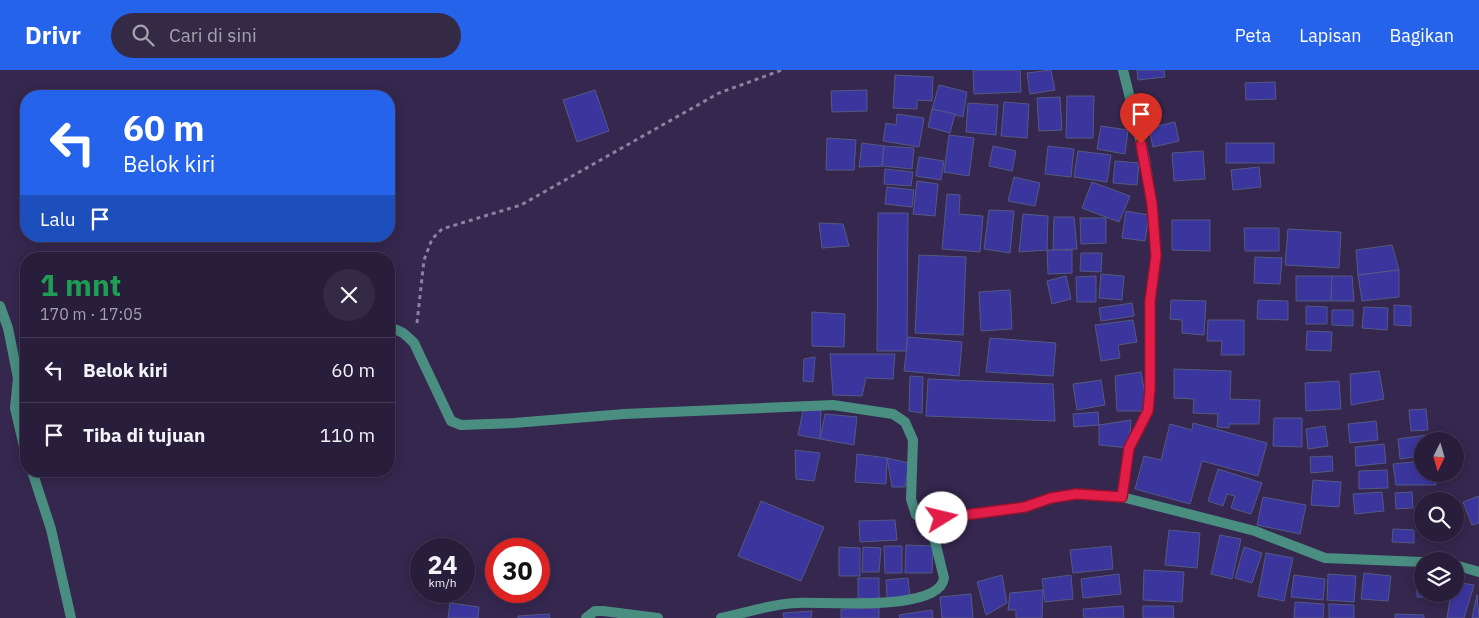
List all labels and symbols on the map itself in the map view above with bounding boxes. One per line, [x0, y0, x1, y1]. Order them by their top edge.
pin [1120, 93, 1162, 144]
north arrow [1414, 432, 1464, 482]
position arrow [915, 491, 967, 543]
speed limit sign: 30 [485, 538, 550, 603]

